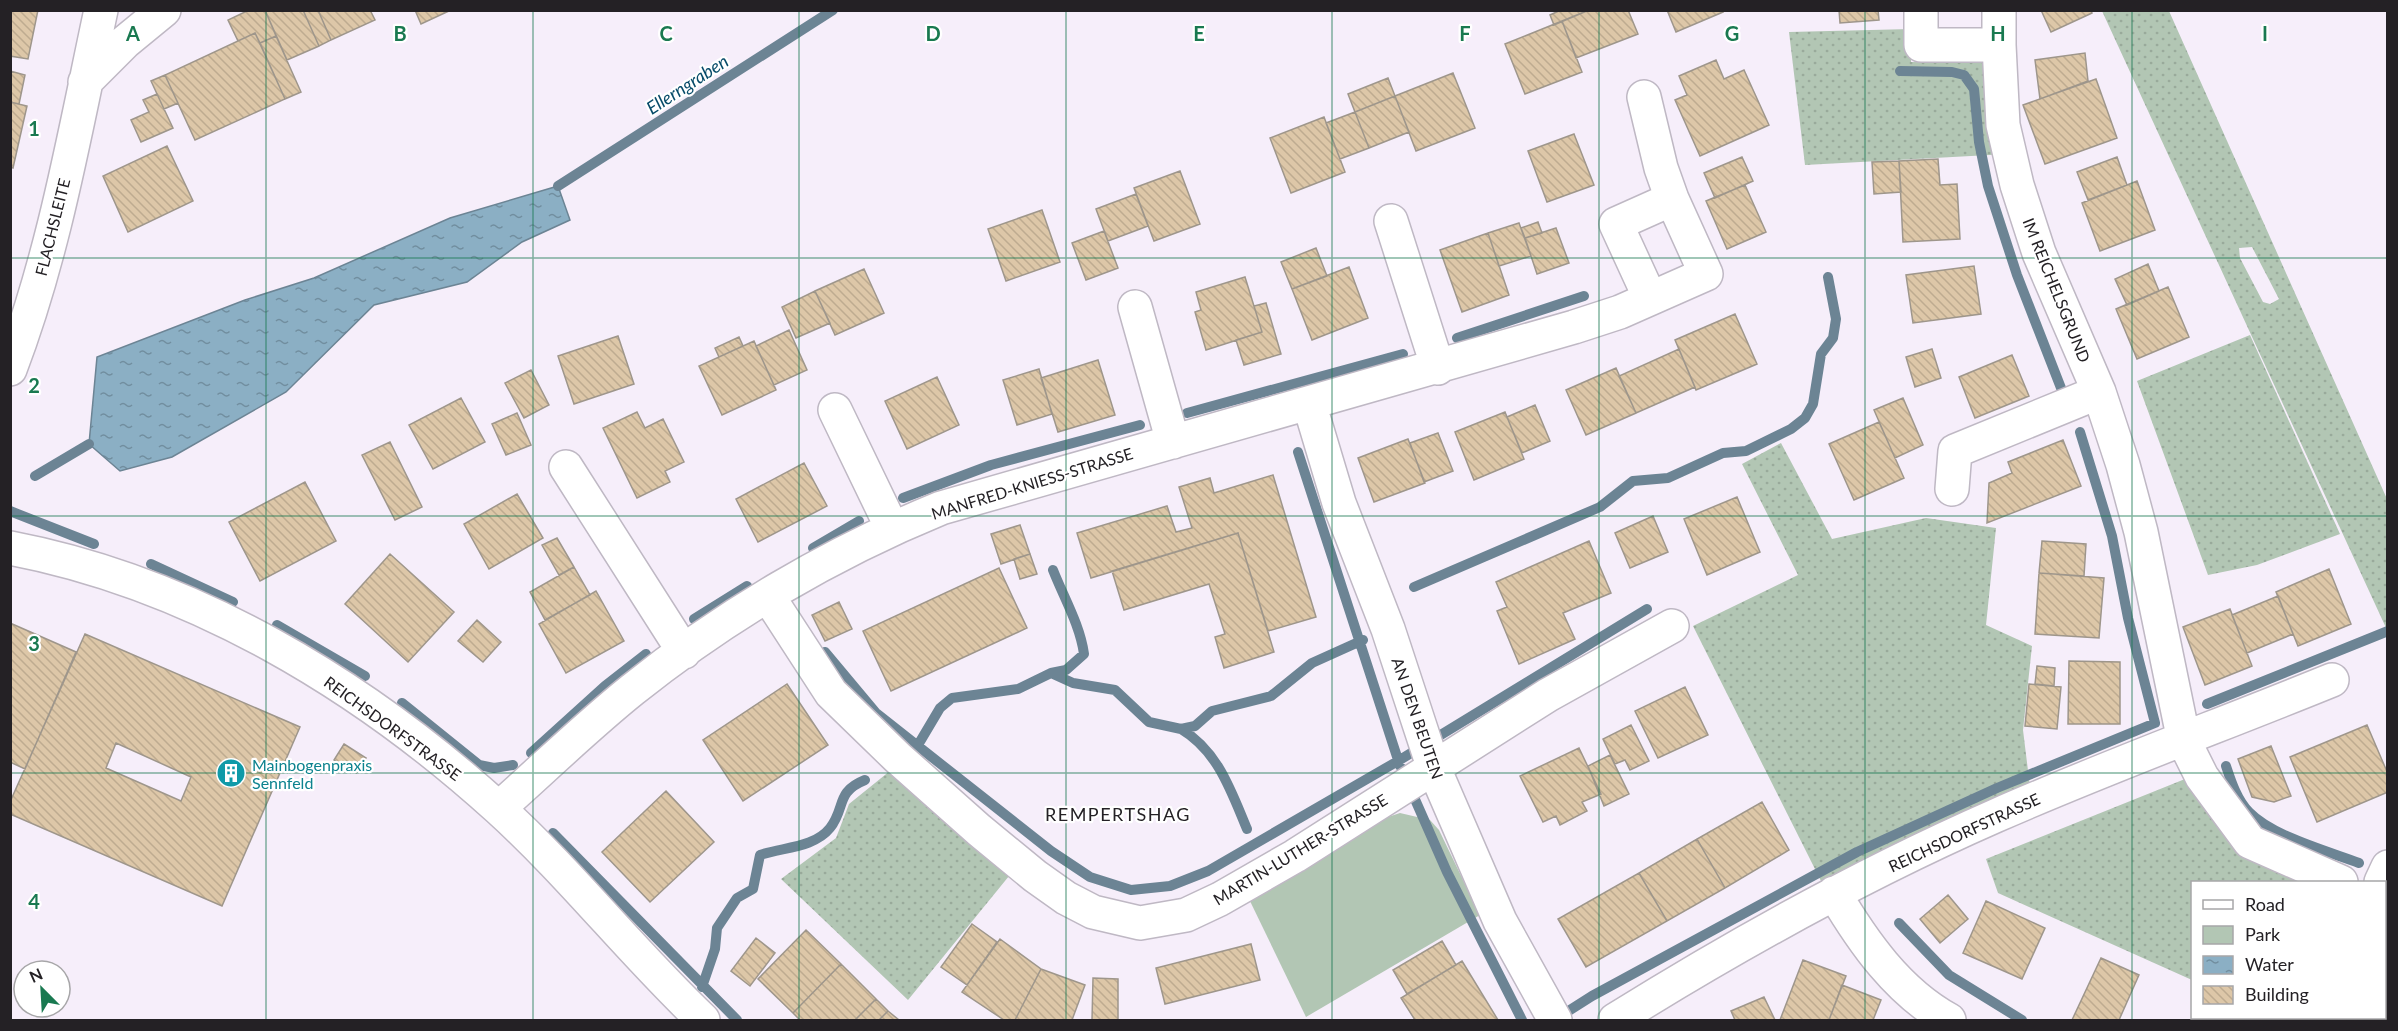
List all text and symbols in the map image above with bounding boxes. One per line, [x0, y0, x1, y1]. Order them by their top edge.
text: A [125, 21, 140, 45]
text: B [393, 21, 407, 45]
text: C [659, 21, 673, 45]
text: D [925, 21, 941, 45]
text: E [1193, 21, 1205, 45]
text: F [1459, 21, 1471, 45]
text: G [1725, 21, 1739, 45]
text: H [1990, 21, 2006, 45]
text: I [2262, 21, 2268, 45]
water label: Ellerngraben [642, 49, 732, 119]
text: 1 [28, 116, 40, 140]
street label: FLACHSLEITE [31, 176, 73, 278]
street label: IM REICHELSGRUND [2019, 215, 2095, 365]
text: 2 [28, 373, 40, 397]
street label: MANFRED-KNIESS-STRASSE [929, 443, 1135, 523]
text: 3 [28, 631, 40, 655]
street label: AN DEN BEUTEN [1388, 655, 1448, 781]
street label: REICHSDORFSTRASSE [321, 672, 465, 784]
place label: Mainbogenpraxis Sennfeld [252, 755, 372, 792]
building icon: Mainbogenpraxis Sennfeld [215, 757, 247, 789]
street label: MARTIN-LUTHER-STRASSE [1210, 789, 1390, 909]
street label: REICHSDORFSTRASSE [1885, 789, 2043, 875]
district label: REMPERTSHAG [1045, 803, 1191, 825]
legend [2191, 881, 2386, 1019]
text: 4 [28, 889, 40, 913]
text: Road [2245, 893, 2285, 915]
text: Park [2245, 923, 2281, 945]
text: Water [2245, 953, 2294, 975]
north arrow [12, 959, 72, 1019]
text: N [26, 964, 45, 986]
text: Building [2245, 983, 2309, 1005]

